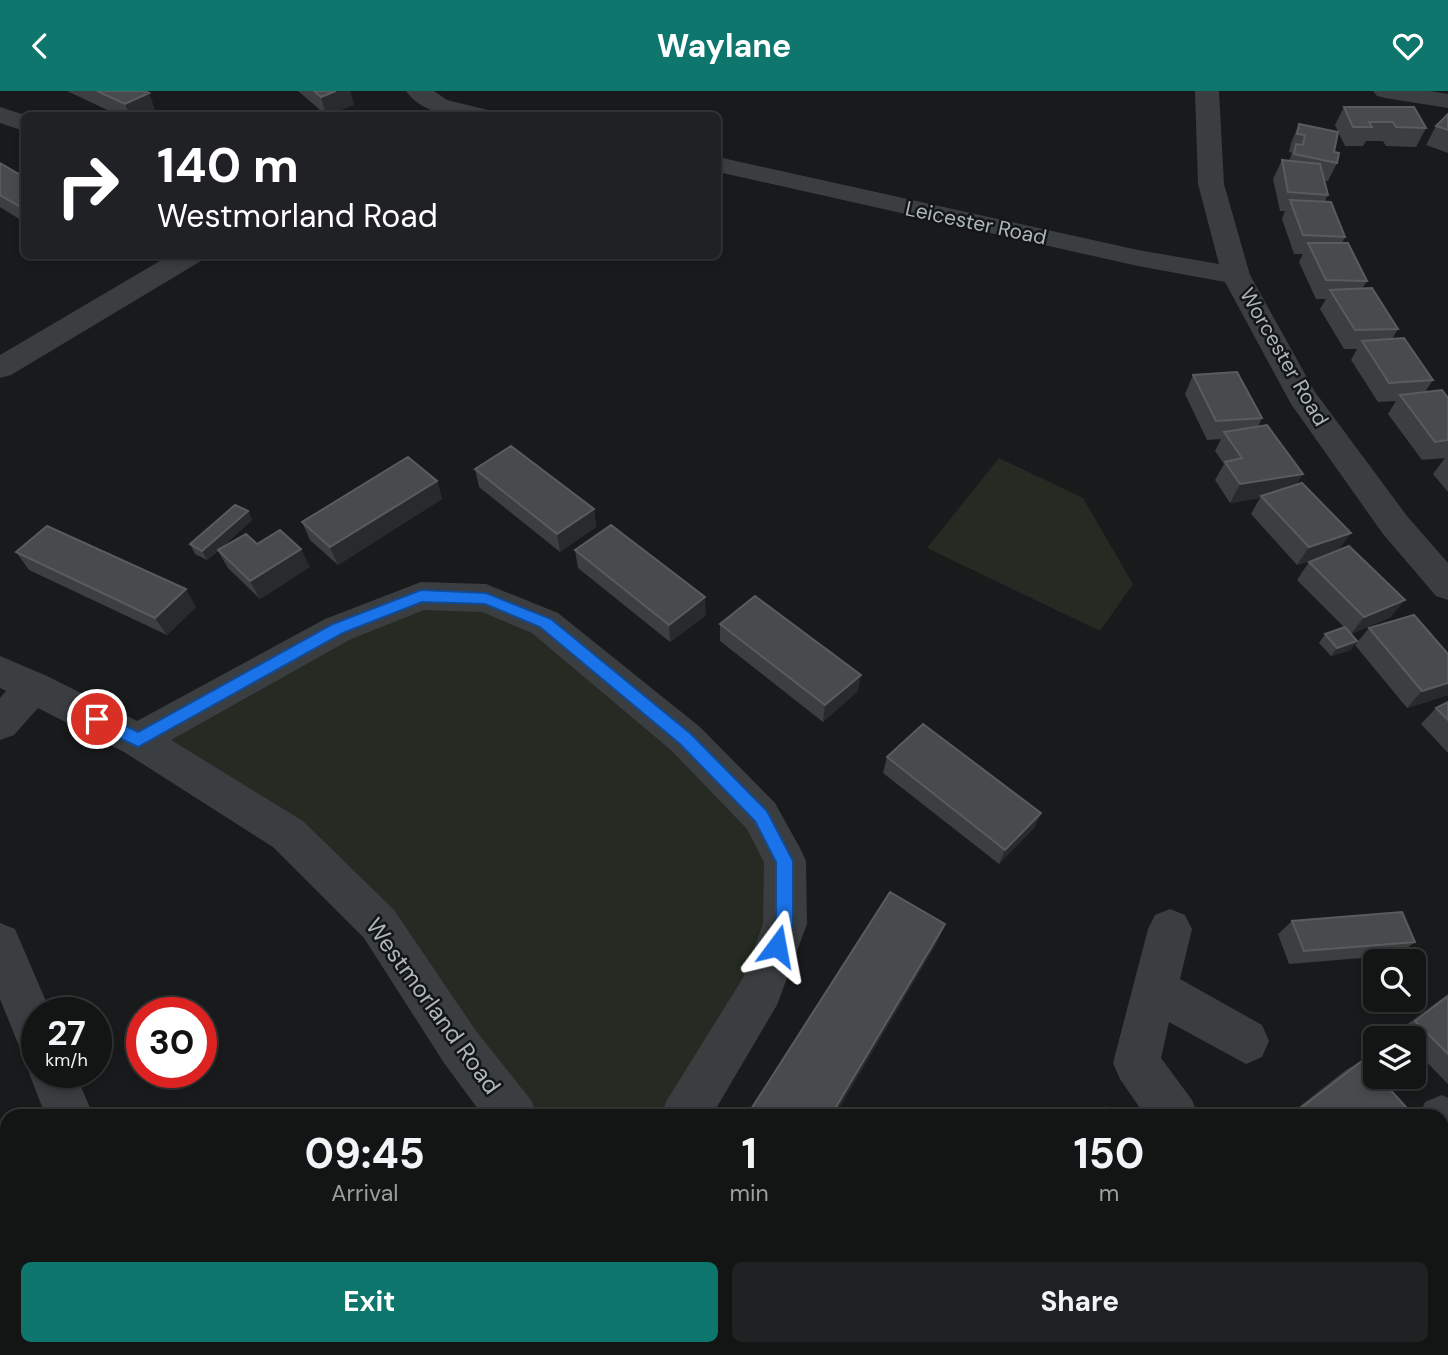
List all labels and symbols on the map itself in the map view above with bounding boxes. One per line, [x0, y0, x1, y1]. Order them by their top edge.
street label: Leicester Road [903, 194, 1049, 252]
street label: Worcester Road [1233, 283, 1335, 431]
pin [67, 689, 127, 749]
position arrow [740, 909, 814, 983]
street label: Westmorland Road [359, 911, 508, 1100]
speed limit sign: 30 [126, 997, 217, 1088]

